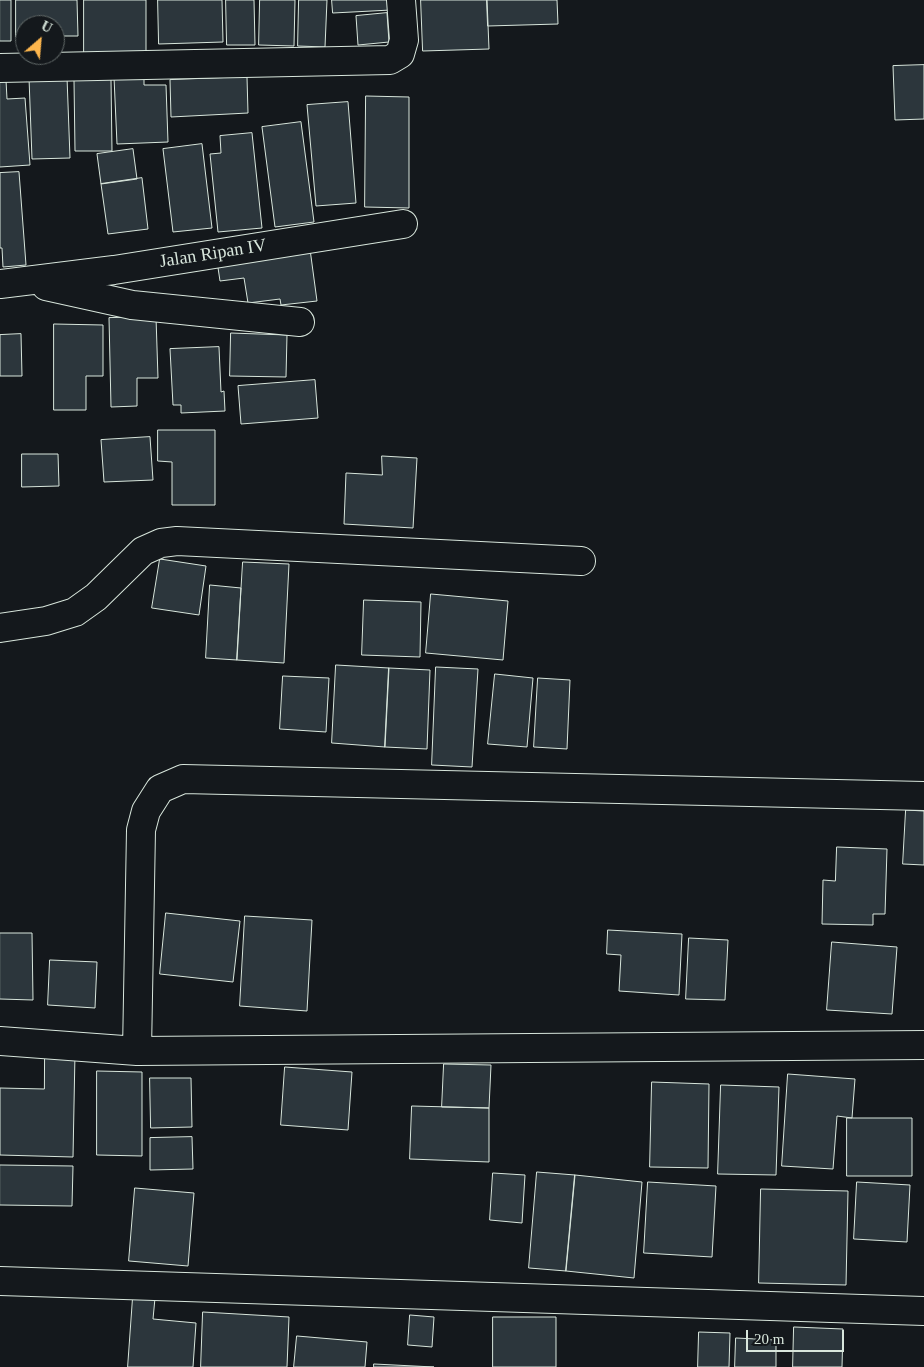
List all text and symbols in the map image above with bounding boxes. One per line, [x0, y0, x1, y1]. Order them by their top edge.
north arrow [15, 15, 65, 65]
text: U [39, 18, 54, 36]
street label: Jalan Ripan IV [158, 235, 268, 273]
scale bar [749, 1320, 846, 1352]
text: 20 m [754, 1331, 784, 1347]

